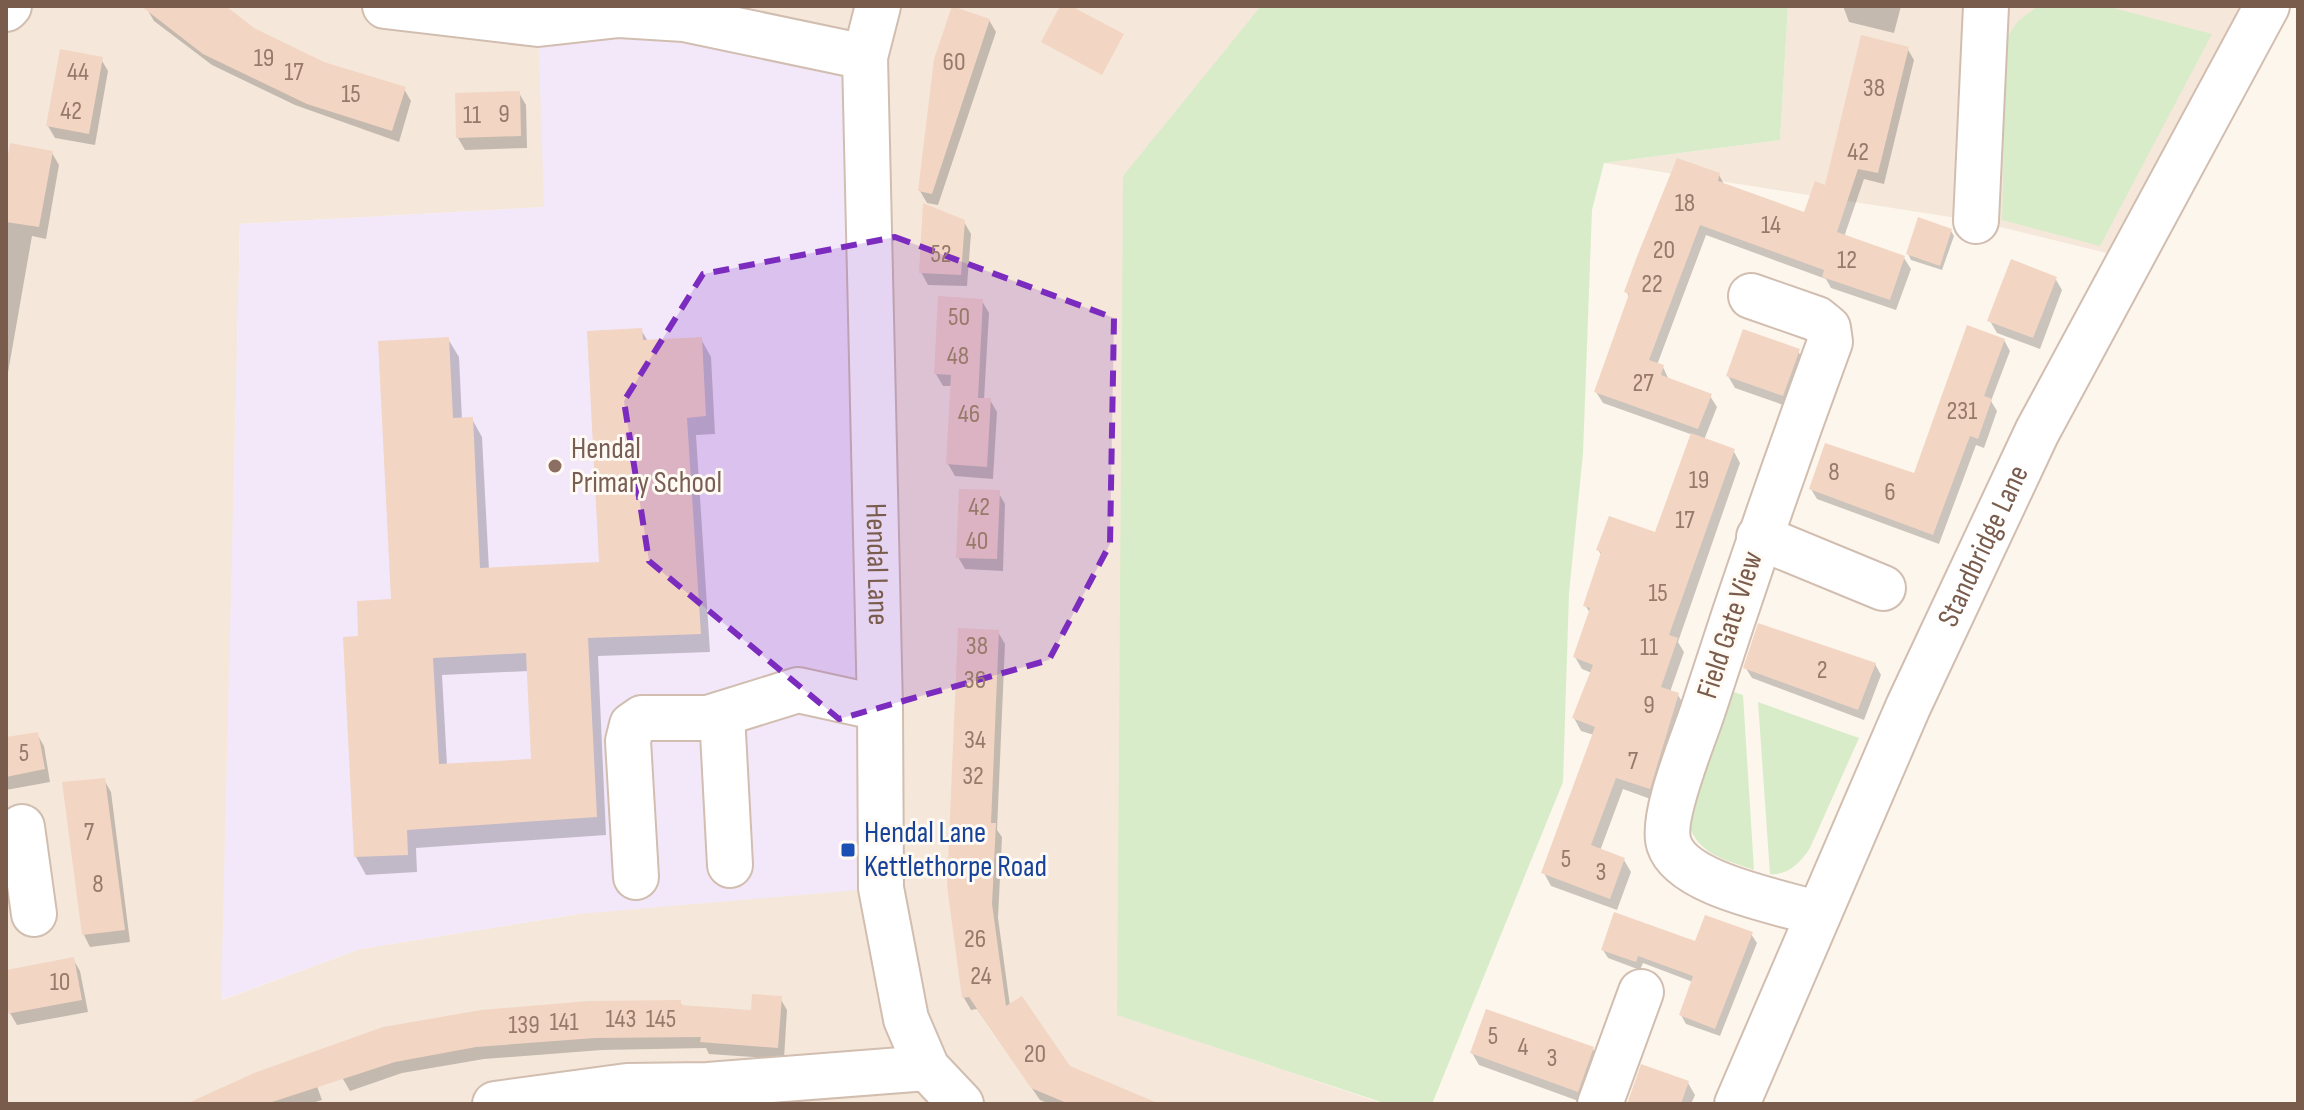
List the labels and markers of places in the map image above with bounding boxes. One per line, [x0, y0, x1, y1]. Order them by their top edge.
place label: Hendal Primary School [571, 431, 722, 501]
marker: Hendal Primary School [546, 457, 564, 475]
place label: Hendal Lane Kettlethorpe Road [864, 815, 1047, 885]
marker: Hendal Lane Kettlethorpe Road [839, 841, 857, 859]

